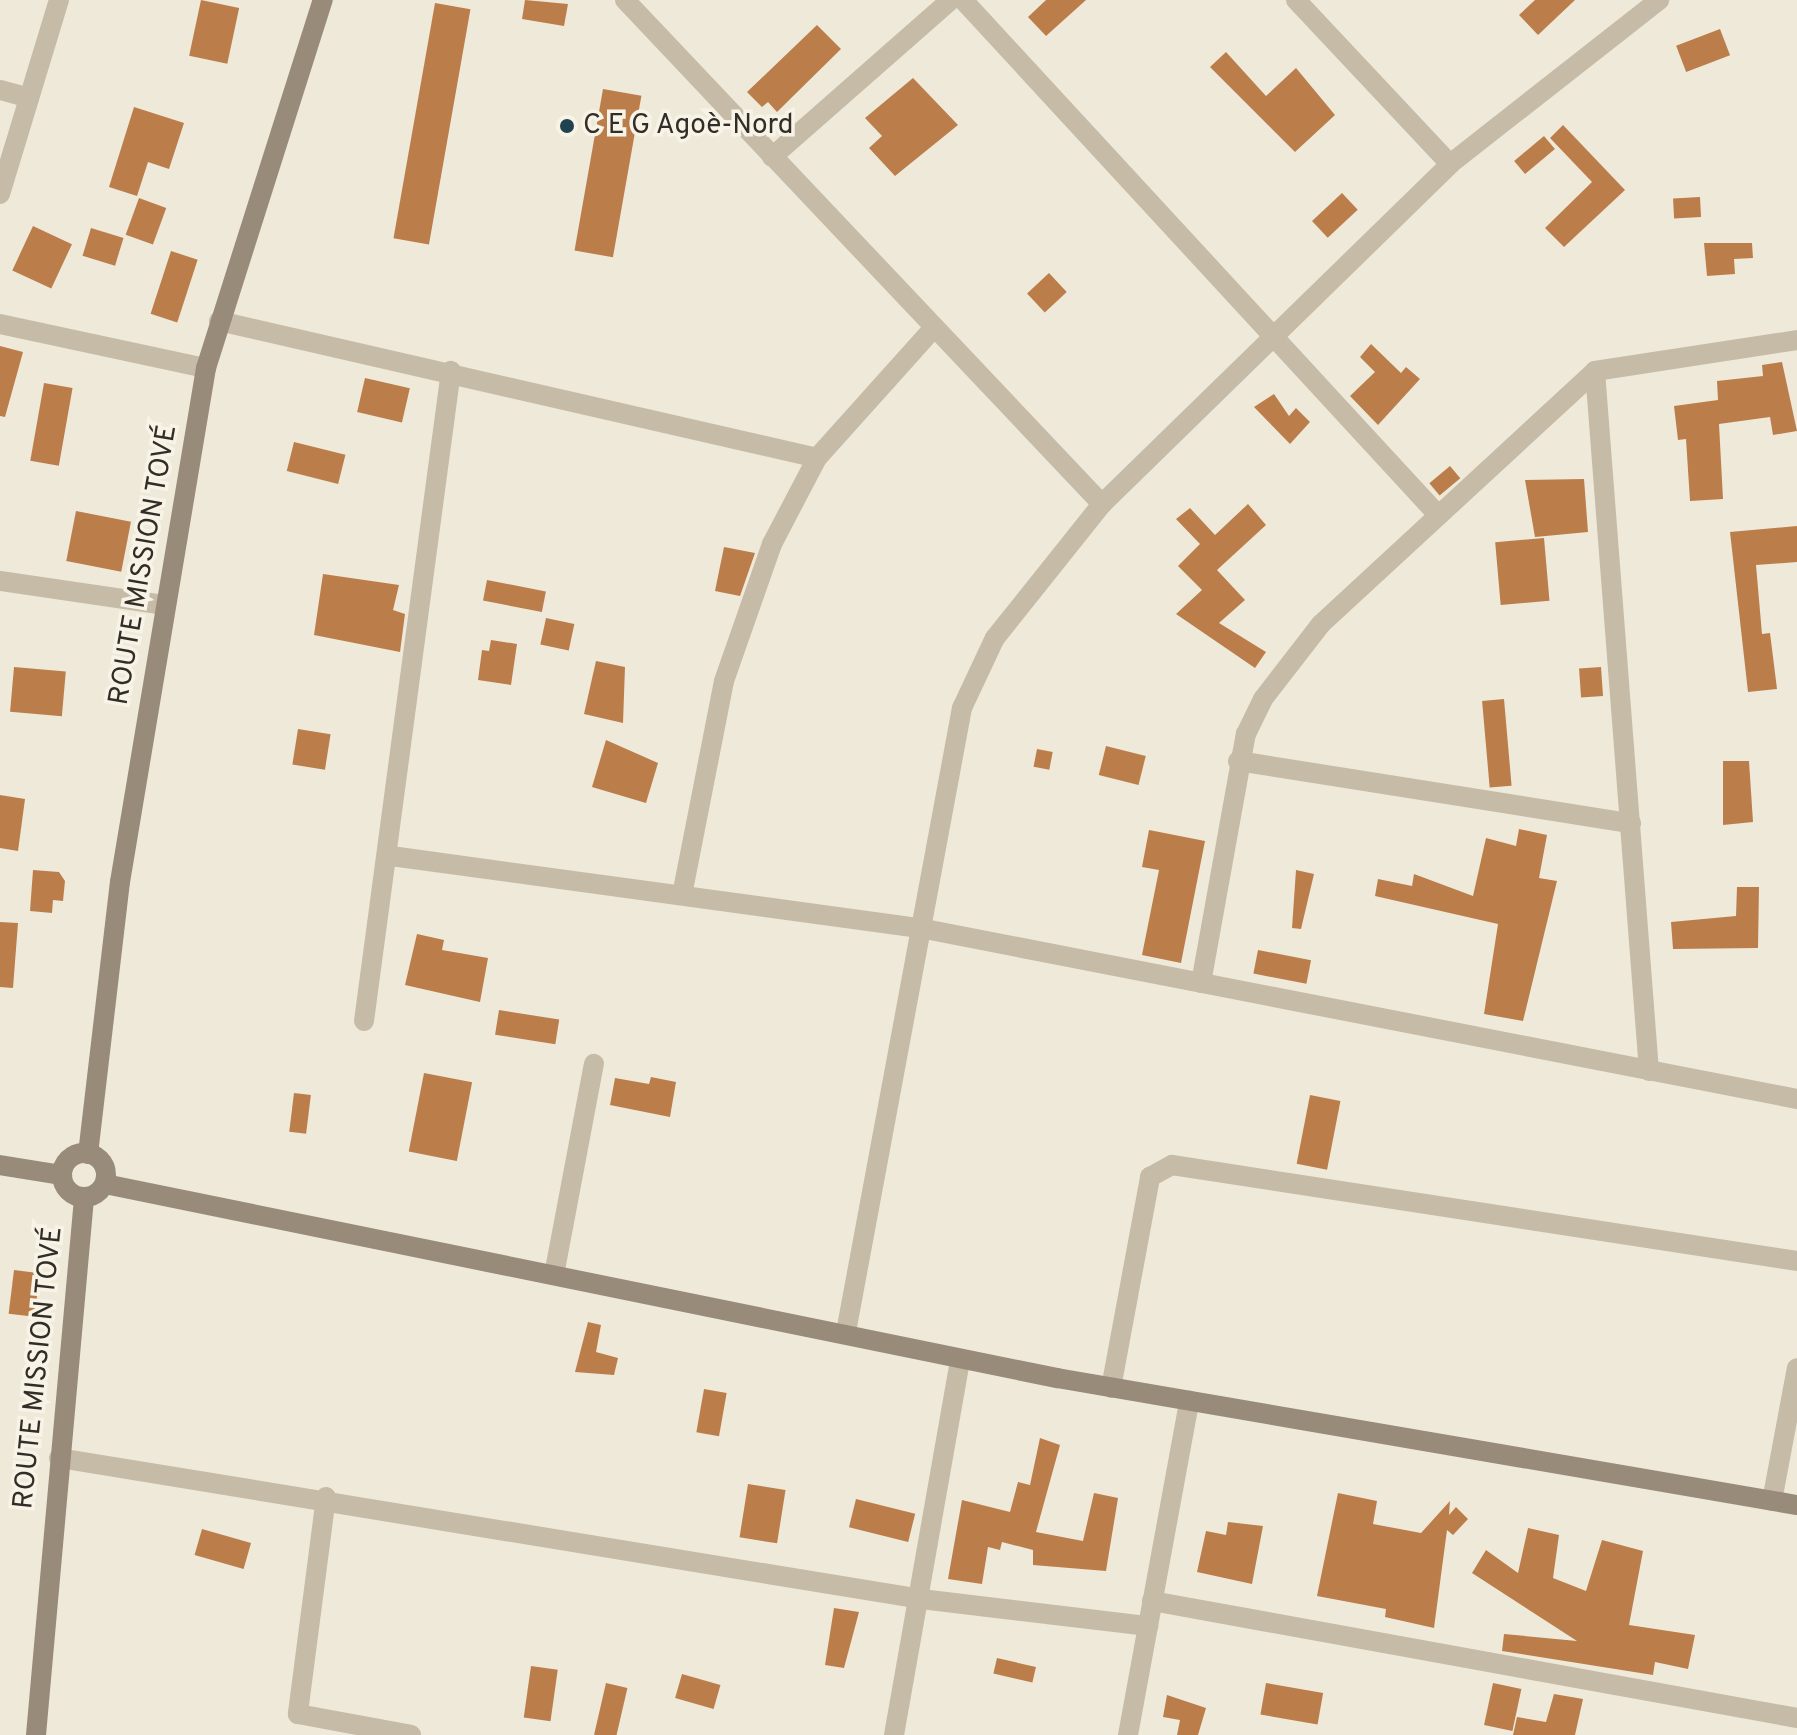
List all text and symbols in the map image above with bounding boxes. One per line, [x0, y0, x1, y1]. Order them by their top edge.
place label: C E G Agoè-Nord [583, 109, 795, 143]
marker: C E G Agoè-Nord [558, 117, 576, 135]
street label: ROUTE MISSION TOVÉ [103, 422, 185, 708]
street label: ROUTE MISSION TOVÉ [7, 1225, 71, 1511]

